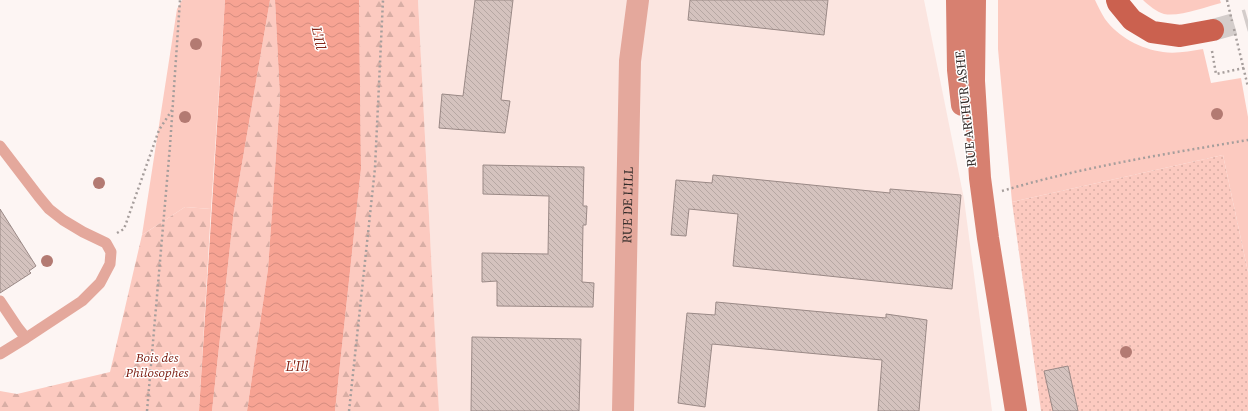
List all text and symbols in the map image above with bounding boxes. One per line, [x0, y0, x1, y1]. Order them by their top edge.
water label: L'Ill [307, 24, 331, 51]
street label: RUE ARTHUR ASHE [951, 50, 980, 168]
street label: RUE DE L'ILL [618, 166, 637, 244]
park label: Bois des Philosophes [124, 349, 189, 381]
water label: L'Ill [285, 356, 309, 376]

